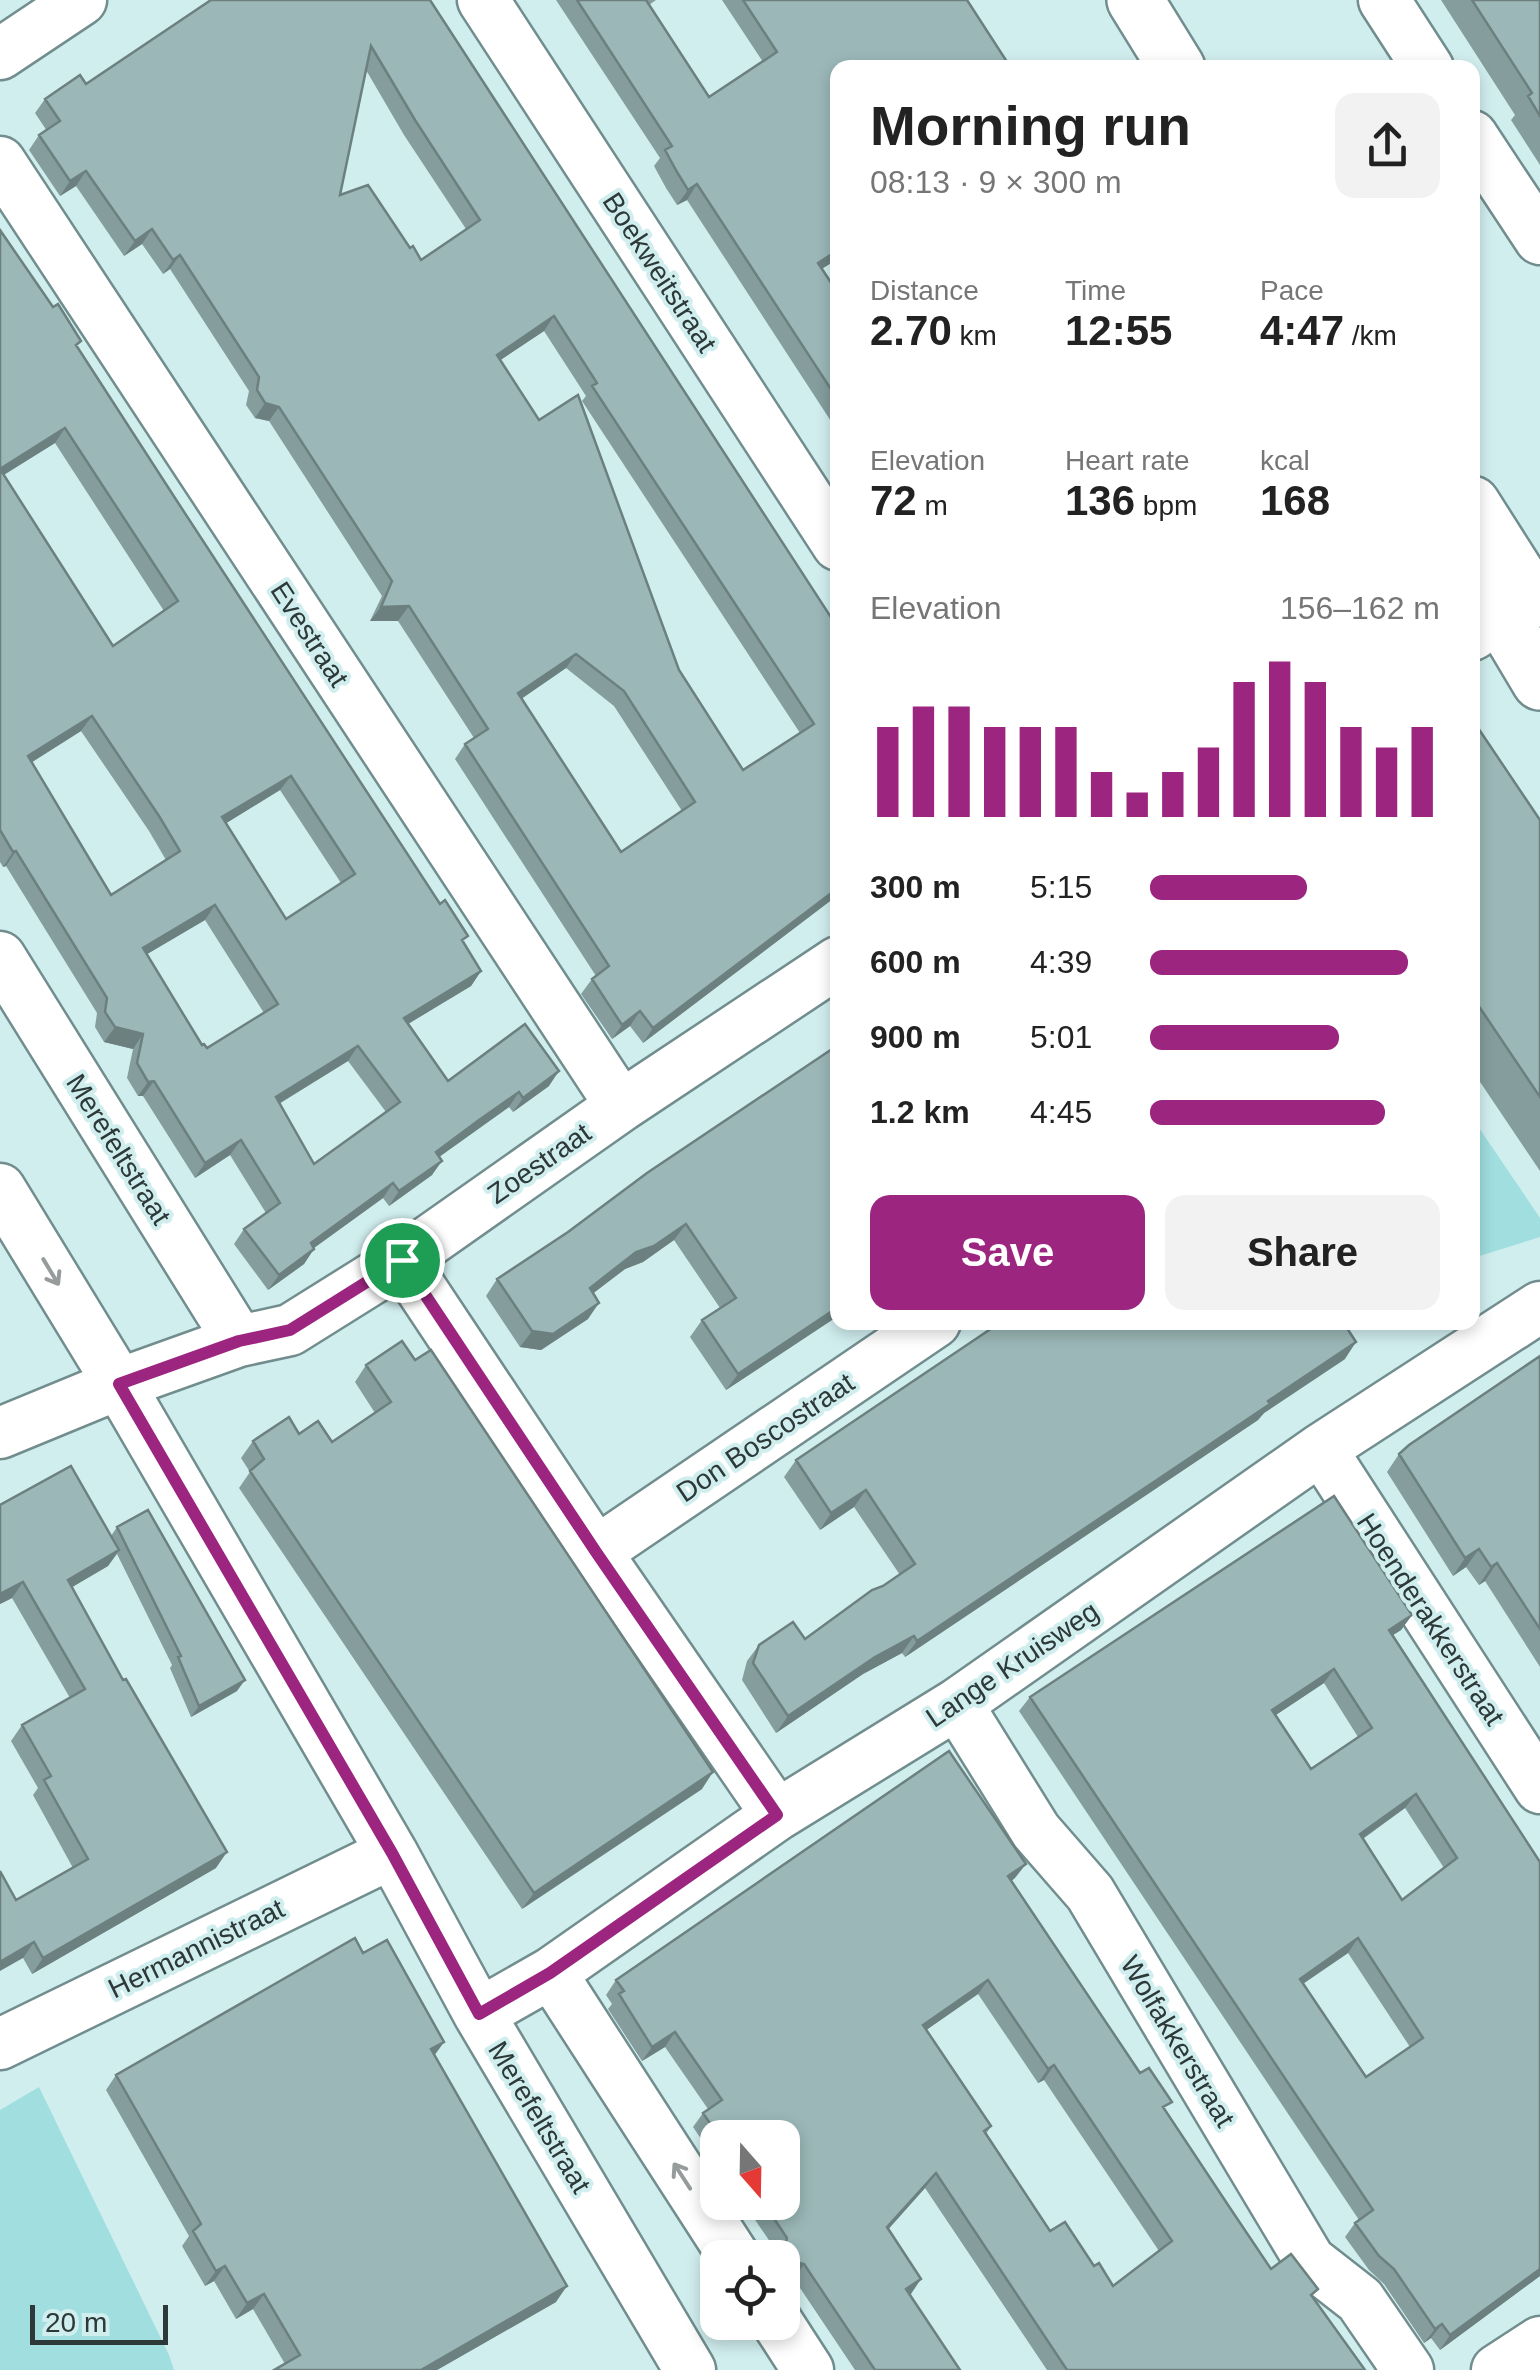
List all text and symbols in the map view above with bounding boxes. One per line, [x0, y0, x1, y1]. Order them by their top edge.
button: share [1335, 93, 1440, 198]
text: Morning run [870, 95, 1191, 157]
text: 08:13 · 9 × 300 m [870, 164, 1122, 200]
street label: Boekweitstraat [597, 187, 723, 358]
text: Distance [870, 275, 979, 306]
text: Time [1065, 275, 1126, 306]
text: Pace [1260, 275, 1324, 306]
text: 2.70 [870, 307, 952, 354]
text: 12:55 [1065, 307, 1172, 354]
text: 4:47 [1260, 307, 1344, 354]
text: km [952, 320, 997, 351]
text: /km [1344, 320, 1397, 351]
text: Elevation [870, 445, 985, 476]
text: Heart rate [1065, 445, 1190, 476]
text: kcal [1260, 445, 1310, 476]
text: 72 [870, 477, 917, 524]
text: 136 [1065, 477, 1135, 524]
text: 168 [1260, 477, 1330, 524]
text: m [917, 490, 948, 521]
text: bpm [1135, 490, 1197, 521]
street label: Evestraat [264, 576, 355, 692]
text: Elevation [870, 590, 1002, 626]
text: 156–162 m [1280, 590, 1440, 626]
text: 300 m [870, 869, 961, 905]
text: 5:15 [1030, 869, 1092, 905]
text: 600 m [870, 944, 961, 980]
text: 4:39 [1030, 944, 1092, 980]
text: 900 m [870, 1019, 961, 1055]
text: 5:01 [1030, 1019, 1092, 1055]
street label: Merefeltstraat [60, 1068, 177, 1230]
text: 1.2 km [870, 1094, 970, 1130]
text: 4:45 [1030, 1094, 1092, 1130]
street label: Zoestraat [482, 1117, 597, 1210]
button: Save [870, 1195, 1145, 1310]
button: Share [1165, 1195, 1440, 1310]
pin [360, 1218, 445, 1303]
icon: arrive [375, 1233, 430, 1288]
one-way arrow [41, 1257, 61, 1286]
street label: Don Boscostraat [671, 1367, 860, 1508]
street label: Hoenderakkerstraat [1351, 1508, 1511, 1731]
street label: Lange Kruisweg [920, 1595, 1104, 1733]
street label: Hermannistraat [103, 1892, 289, 2004]
street label: Wolfakkerstraat [1114, 1950, 1241, 2133]
street label: Merefeltstraat [482, 2036, 597, 2199]
north arrow [700, 2120, 800, 2220]
map controls [700, 2120, 800, 2340]
one-way arrow [671, 2162, 692, 2190]
button: locate [700, 2240, 800, 2340]
scale bar [30, 2300, 168, 2344]
text: 20 m [45, 2307, 107, 2338]

